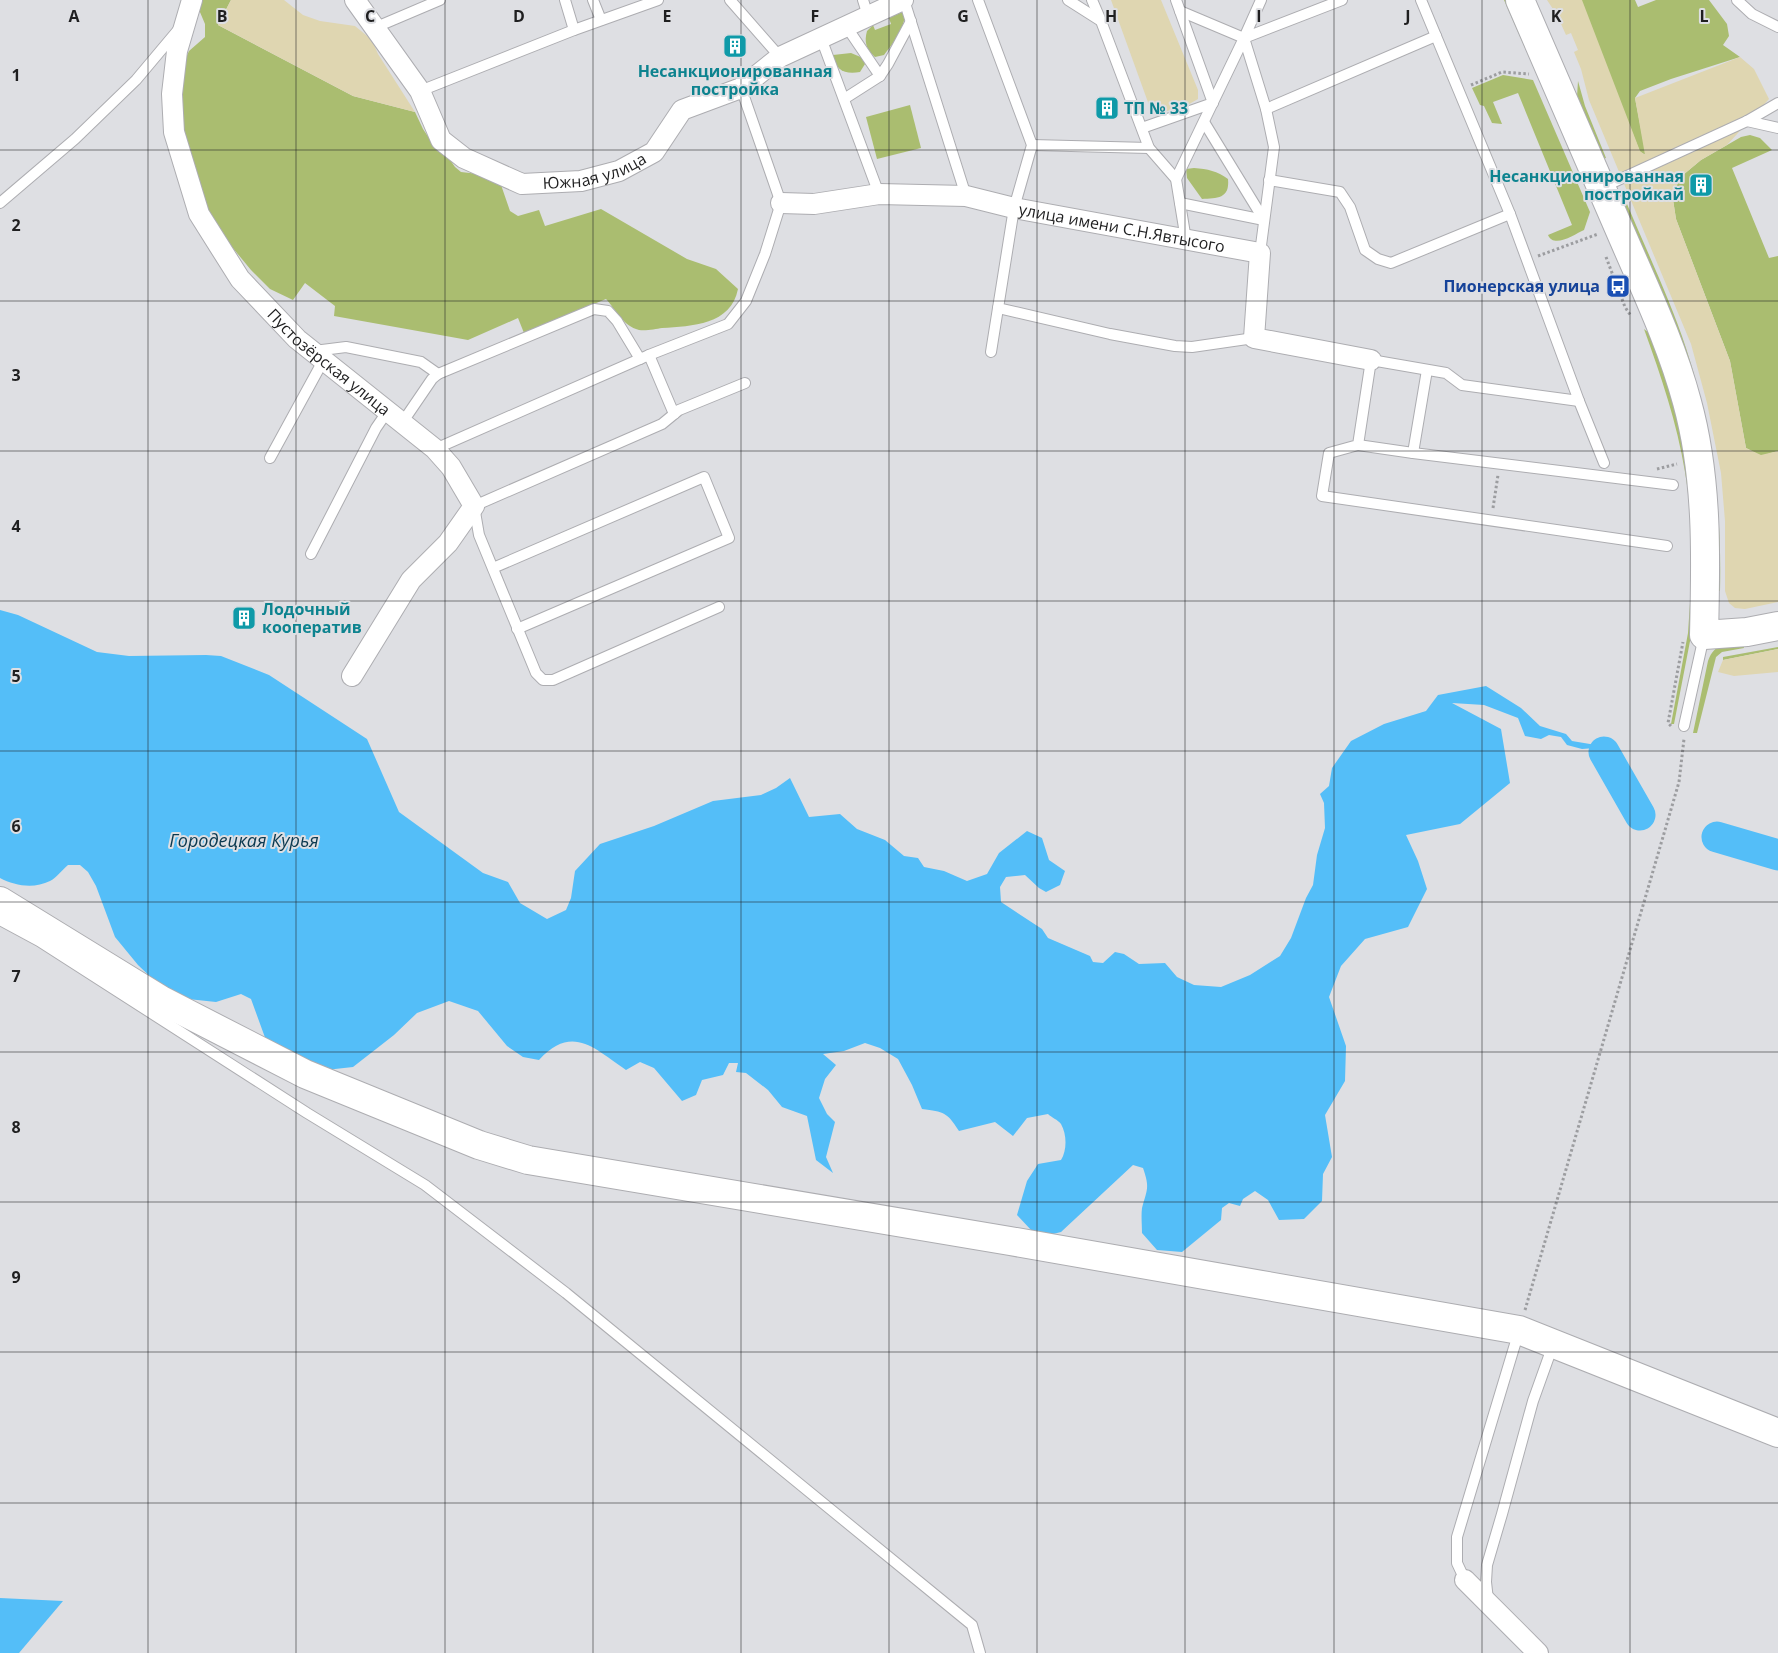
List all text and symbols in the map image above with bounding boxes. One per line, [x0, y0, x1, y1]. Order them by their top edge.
text: A [68, 5, 80, 27]
text: B [217, 5, 227, 27]
text: C [365, 5, 375, 27]
text: D [513, 5, 525, 27]
text: E [663, 5, 672, 27]
text: F [811, 5, 819, 27]
text: G [957, 5, 969, 27]
text: H [1105, 5, 1117, 27]
text: I [1256, 5, 1262, 27]
text: J [1403, 5, 1411, 27]
text: K [1551, 5, 1562, 27]
text: L [1699, 5, 1709, 27]
building icon: Несанкционированная постройка [722, 33, 748, 59]
place label: Несанкционированная постройка [638, 60, 832, 100]
text: 1 [11, 64, 21, 86]
building icon: ТП № 33 [1094, 95, 1120, 121]
place label: ТП № 33 [1124, 97, 1188, 119]
street label: Южная улица [542, 147, 650, 194]
place label: Несанкционированная постройкай [1489, 165, 1684, 205]
building icon: Несанкционированная постройкай [1688, 172, 1714, 198]
street label: улица имени С.Н.Явтысого [1017, 198, 1227, 257]
text: 2 [11, 214, 21, 236]
bus stop icon: Пионерская улица [1605, 273, 1631, 299]
place label: Пионерская улица [1443, 275, 1600, 297]
street label: Пустозёрская улица [263, 304, 395, 420]
text: 3 [11, 364, 21, 386]
text: 4 [11, 515, 21, 537]
place label: Лодочный кооператив [262, 598, 362, 638]
building icon: Лодочный кооператив [231, 605, 257, 631]
text: 5 [11, 665, 21, 687]
text: 6 [11, 815, 21, 837]
water label: Городецкая Курья [169, 828, 319, 852]
text: 7 [11, 965, 21, 987]
text: 8 [11, 1116, 21, 1138]
text: 9 [11, 1266, 21, 1288]

